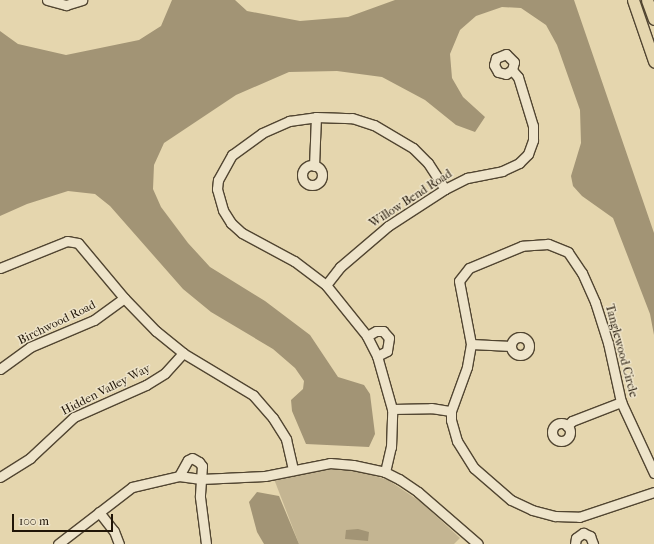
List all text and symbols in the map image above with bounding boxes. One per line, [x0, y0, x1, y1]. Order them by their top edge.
street label: Willow Bend Road [367, 167, 455, 231]
street label: Birchwood Road [16, 298, 98, 348]
street label: Tanglewood Circle [602, 303, 640, 399]
street label: Hidden Valley Way [59, 361, 153, 419]
scale bar [14, 506, 115, 532]
text: 100 m [19, 514, 49, 528]

